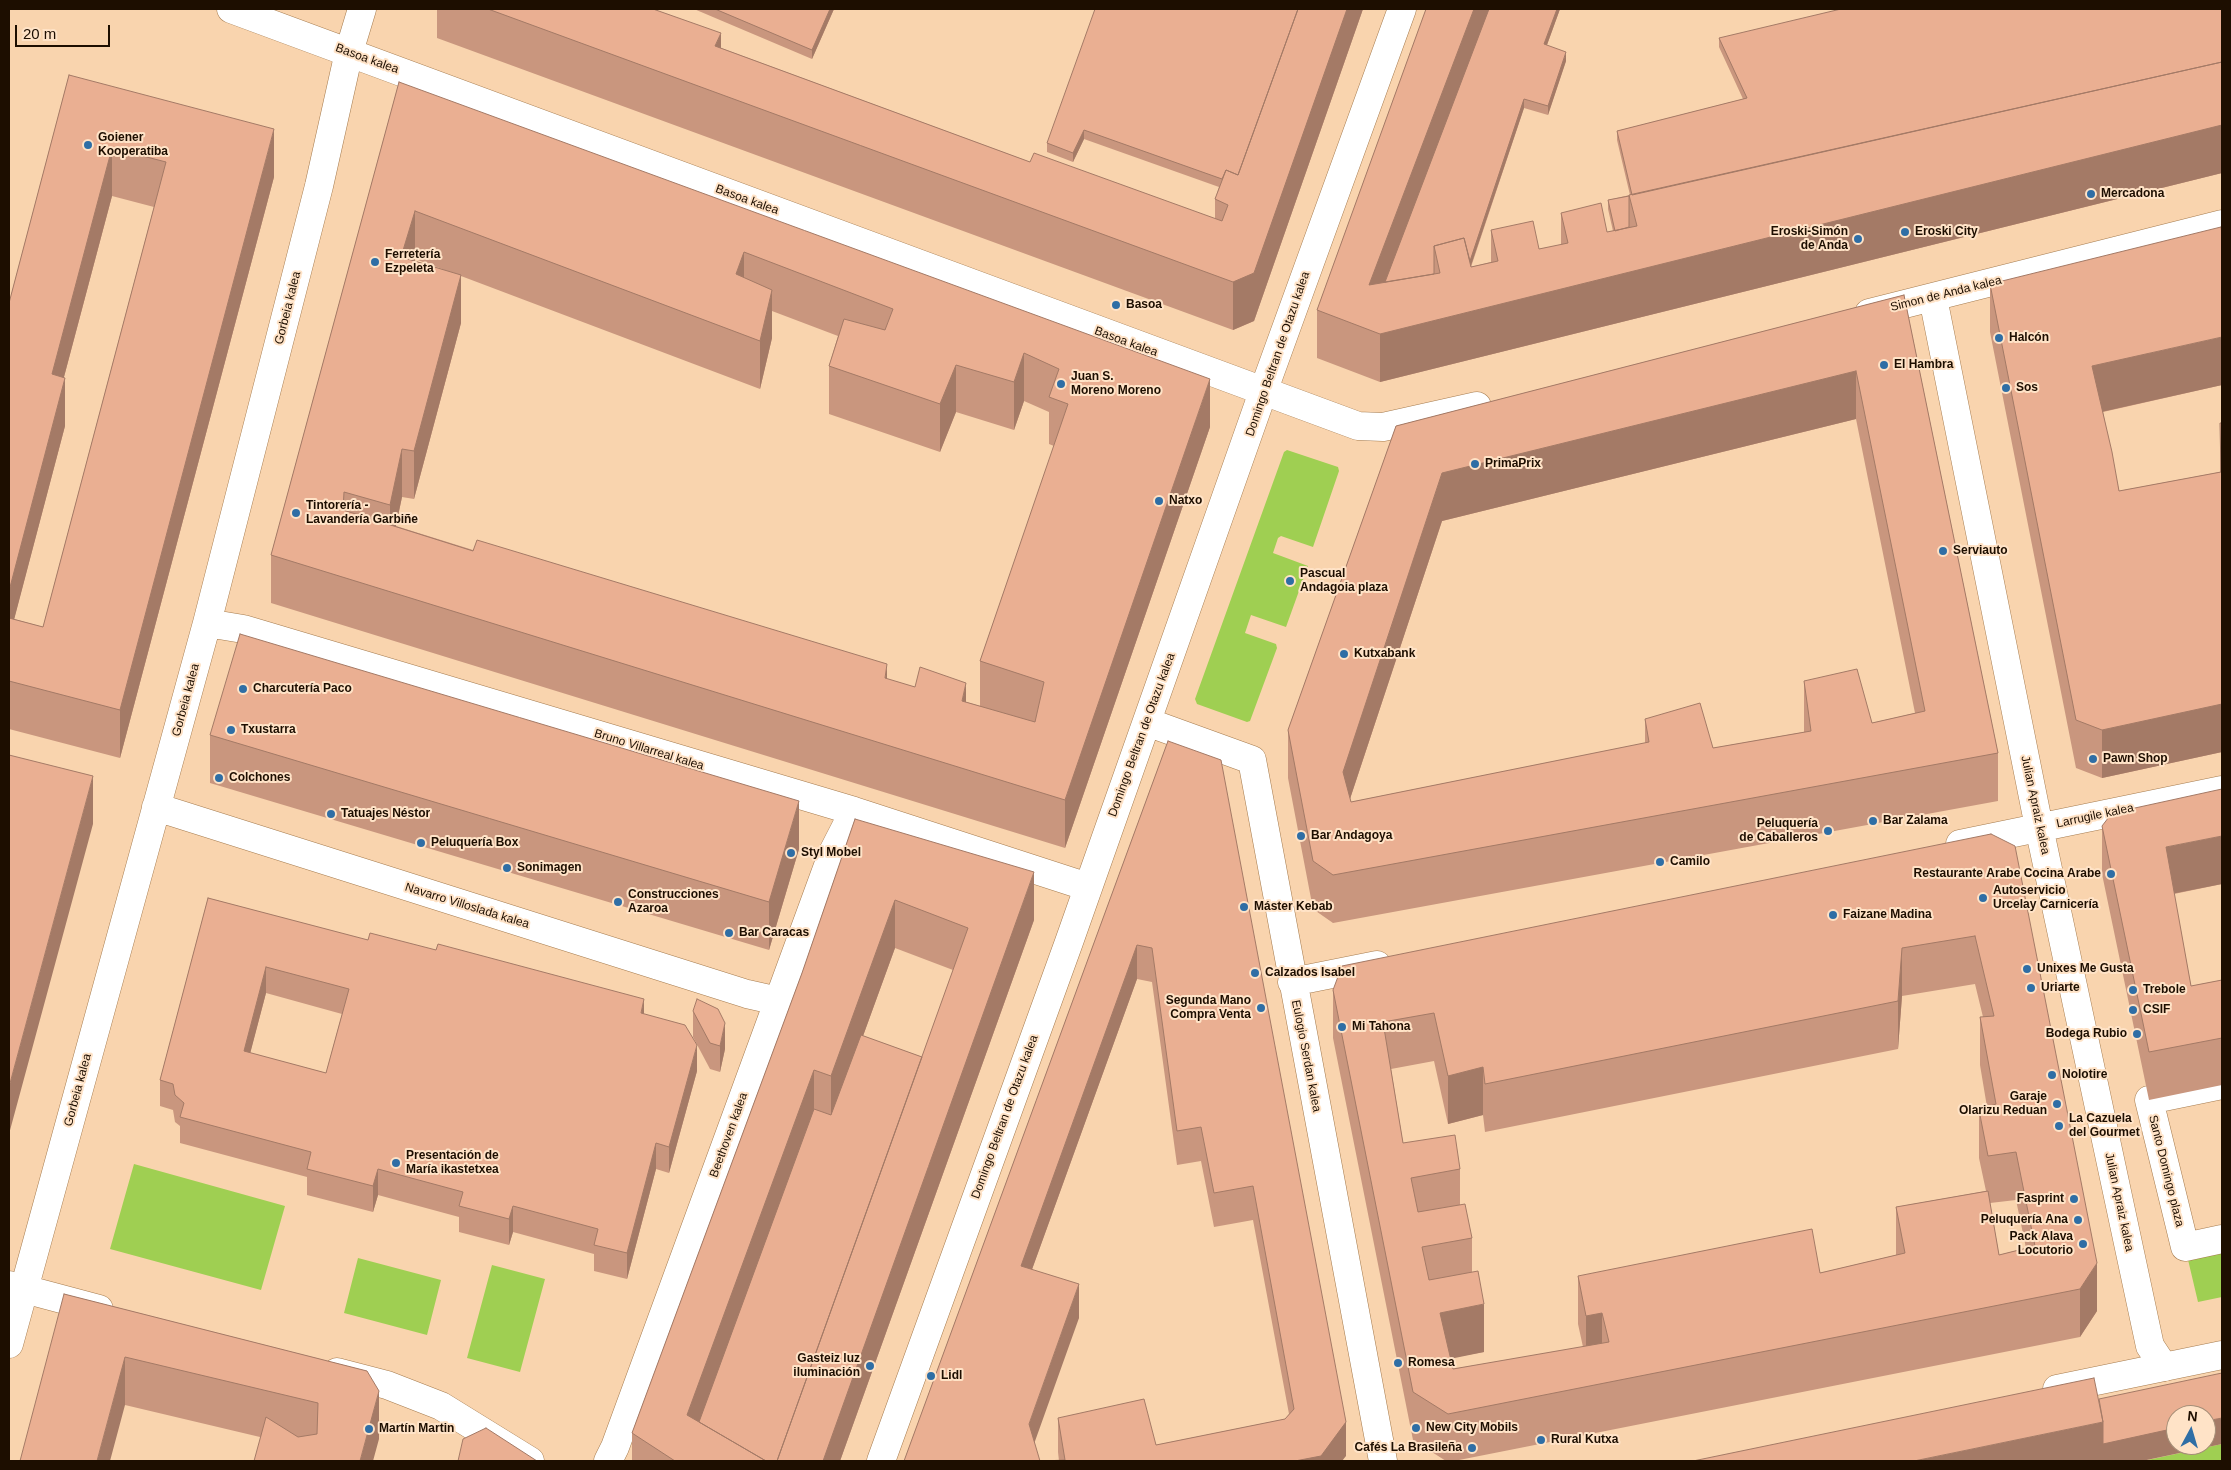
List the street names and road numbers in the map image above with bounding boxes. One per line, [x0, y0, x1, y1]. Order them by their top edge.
street label: Basoa kalea [334, 41, 400, 77]
street label: Basoa kalea [714, 182, 780, 218]
street label: Gorbeia kalea [272, 270, 304, 346]
street label: Domingo Beltran de Otazu kalea [1243, 270, 1313, 438]
street label: Simon de Anda kalea [1889, 273, 2003, 315]
street label: Basoa kalea [1093, 324, 1159, 360]
street label: Domingo Beltran de Otazu kalea [1106, 651, 1178, 819]
street label: Gorbeia kalea [169, 662, 203, 738]
street label: Bruno Villarreal kalea [592, 726, 706, 774]
street label: Julian Apraiz kalea [2017, 754, 2053, 856]
street label: Larrugile kalea [2055, 801, 2135, 831]
street label: Navarro Villoslada kalea [403, 880, 531, 932]
street label: Eulogio Serdan kalea [1288, 999, 1324, 1113]
street label: Domingo Beltran de Otazu kalea [969, 1033, 1041, 1201]
street label: Gorbeia kalea [61, 1052, 95, 1128]
street label: Beethoven kalea [707, 1091, 751, 1179]
street label: Santo Domingo plaza [2145, 1114, 2187, 1228]
street label: Julian Apraiz kalea [2101, 1151, 2137, 1253]

